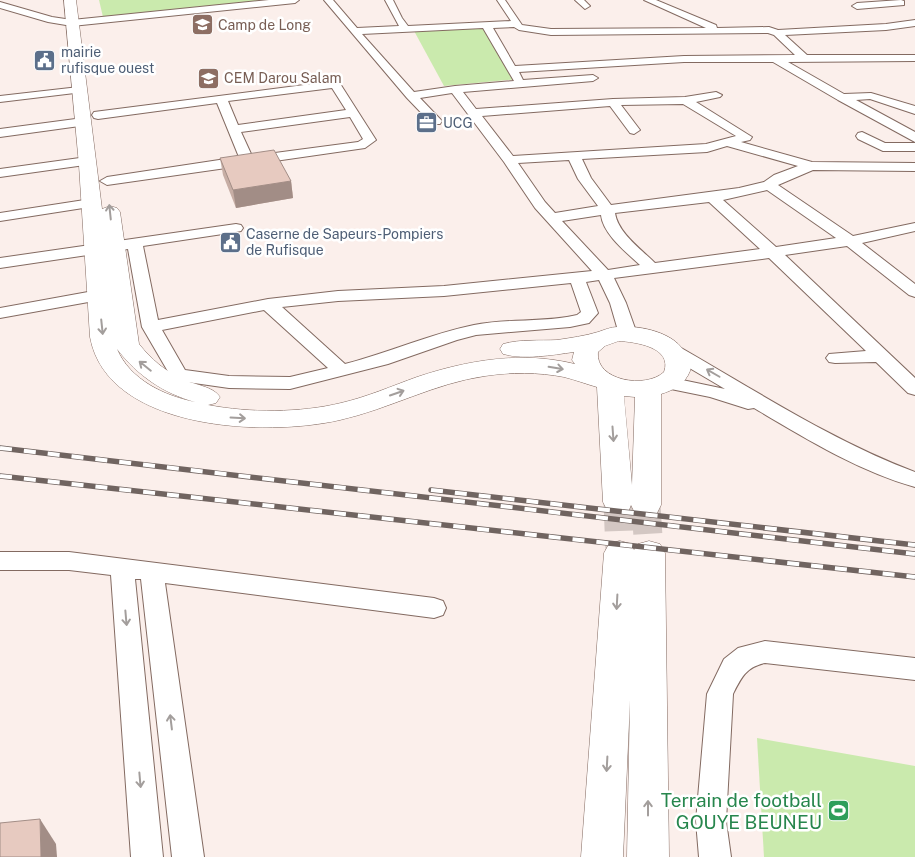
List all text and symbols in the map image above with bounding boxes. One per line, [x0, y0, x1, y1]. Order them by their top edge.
school or university icon: Camp de Long [190, 13, 214, 37]
place label: Camp de Long [218, 17, 311, 33]
place label: mairie rufisque ouest [61, 44, 155, 76]
public building icon: mairie rufisque ouest [33, 48, 57, 72]
school or university icon: CEM Darou Salam [196, 66, 220, 90]
place label: CEM Darou Salam [224, 70, 342, 86]
office icon: UCG [415, 111, 439, 135]
place label: UCG [443, 115, 473, 131]
one-way arrow [105, 204, 115, 220]
place label: Caserne de Sapeurs-Pompiers de Rufisque [246, 226, 443, 258]
public building icon: Caserne de Sapeurs-Pompiers de Rufisque [218, 230, 242, 254]
one-way arrow [97, 319, 107, 335]
one-way arrow [139, 361, 152, 372]
one-way arrow [547, 363, 563, 373]
one-way arrow [707, 368, 721, 378]
one-way arrow [389, 388, 405, 397]
one-way arrow [230, 413, 246, 422]
one-way arrow [609, 425, 618, 441]
one-way arrow [612, 594, 621, 610]
one-way arrow [121, 609, 131, 625]
one-way arrow [166, 714, 176, 730]
one-way arrow [603, 756, 612, 772]
one-way arrow [136, 771, 145, 787]
place label: Terrain de football GOUYE BEUNEU [661, 789, 822, 833]
sports icon: Terrain de football GOUYE BEUNEU [826, 799, 850, 823]
one-way arrow [643, 801, 653, 817]

